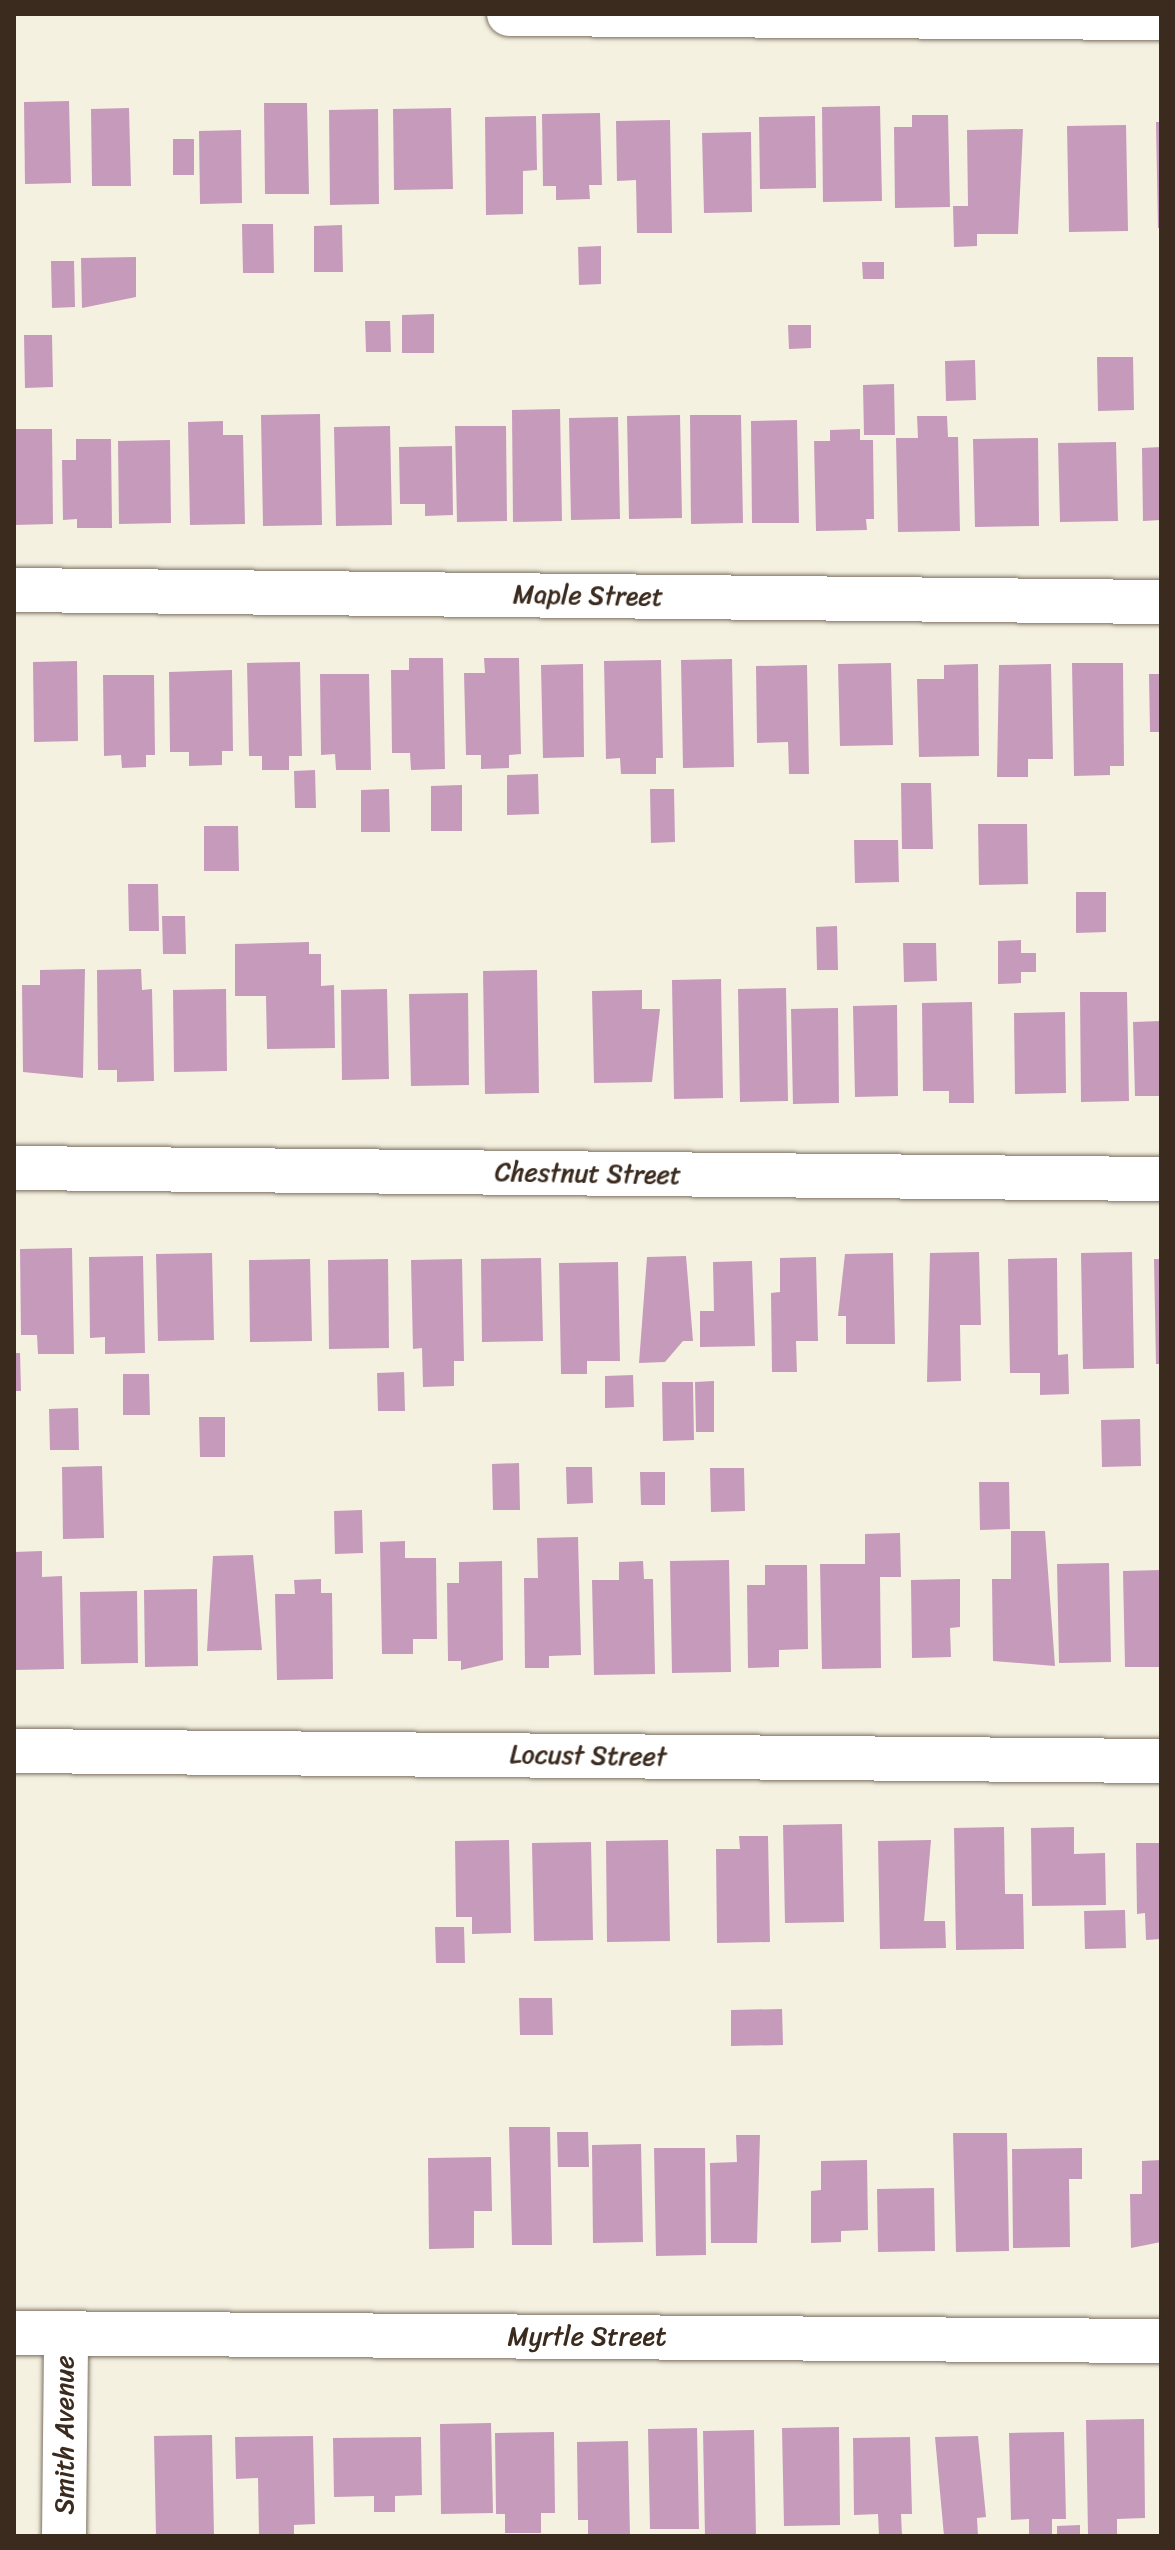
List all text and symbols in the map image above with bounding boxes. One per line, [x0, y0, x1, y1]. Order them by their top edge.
street label: Maple Street [512, 579, 664, 613]
street label: Chestnut Street [494, 1157, 682, 1191]
street label: Locust Street [509, 1739, 667, 1773]
street label: Myrtle Street [508, 2321, 666, 2353]
street label: Smith Avenue [49, 2356, 81, 2514]

